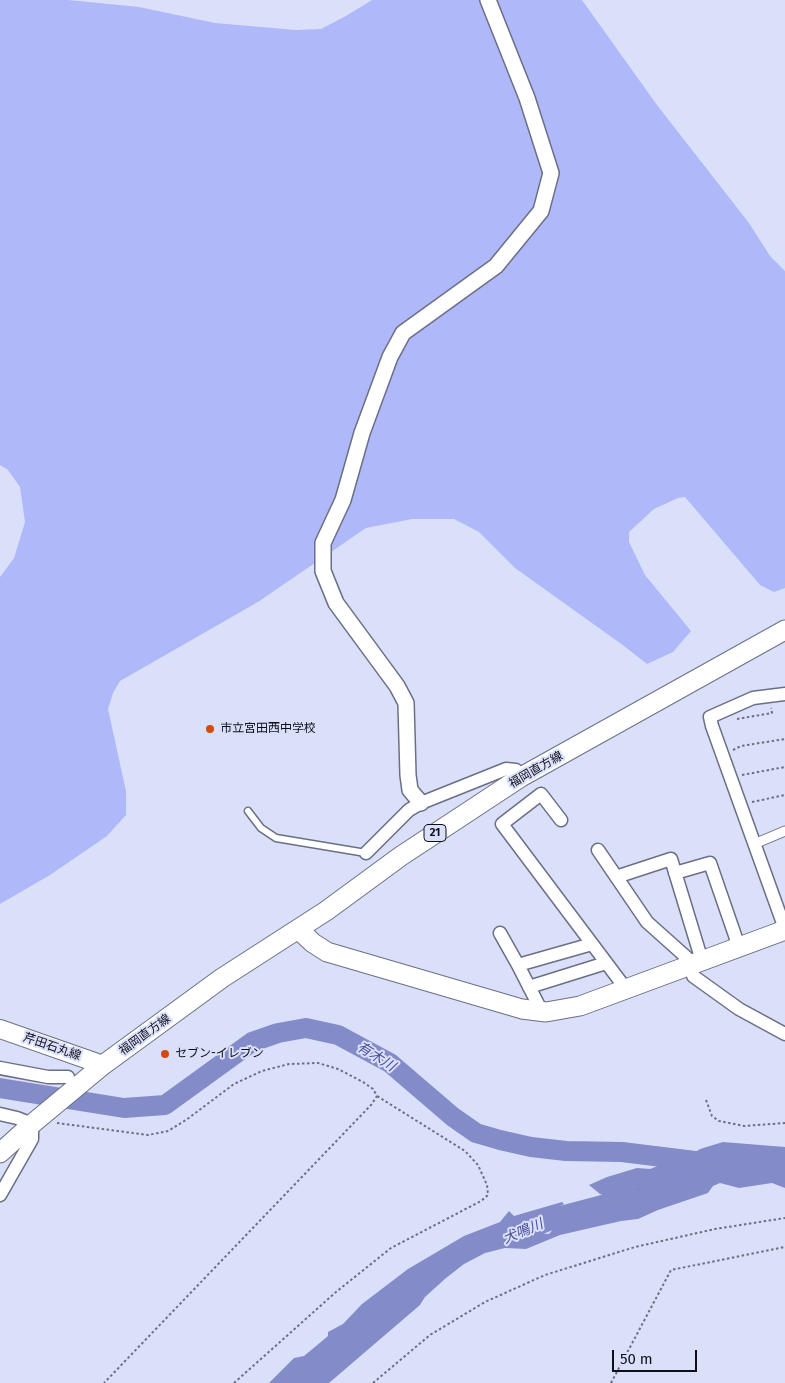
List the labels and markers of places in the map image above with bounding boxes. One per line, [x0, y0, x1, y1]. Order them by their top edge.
place label: 市立宮田西中学校 [220, 722, 316, 736]
marker: 市立宮田西中学校 [204, 723, 216, 735]
place label: セブン-イレブン [175, 1047, 264, 1061]
marker: セブン-イレブン [159, 1048, 171, 1060]

